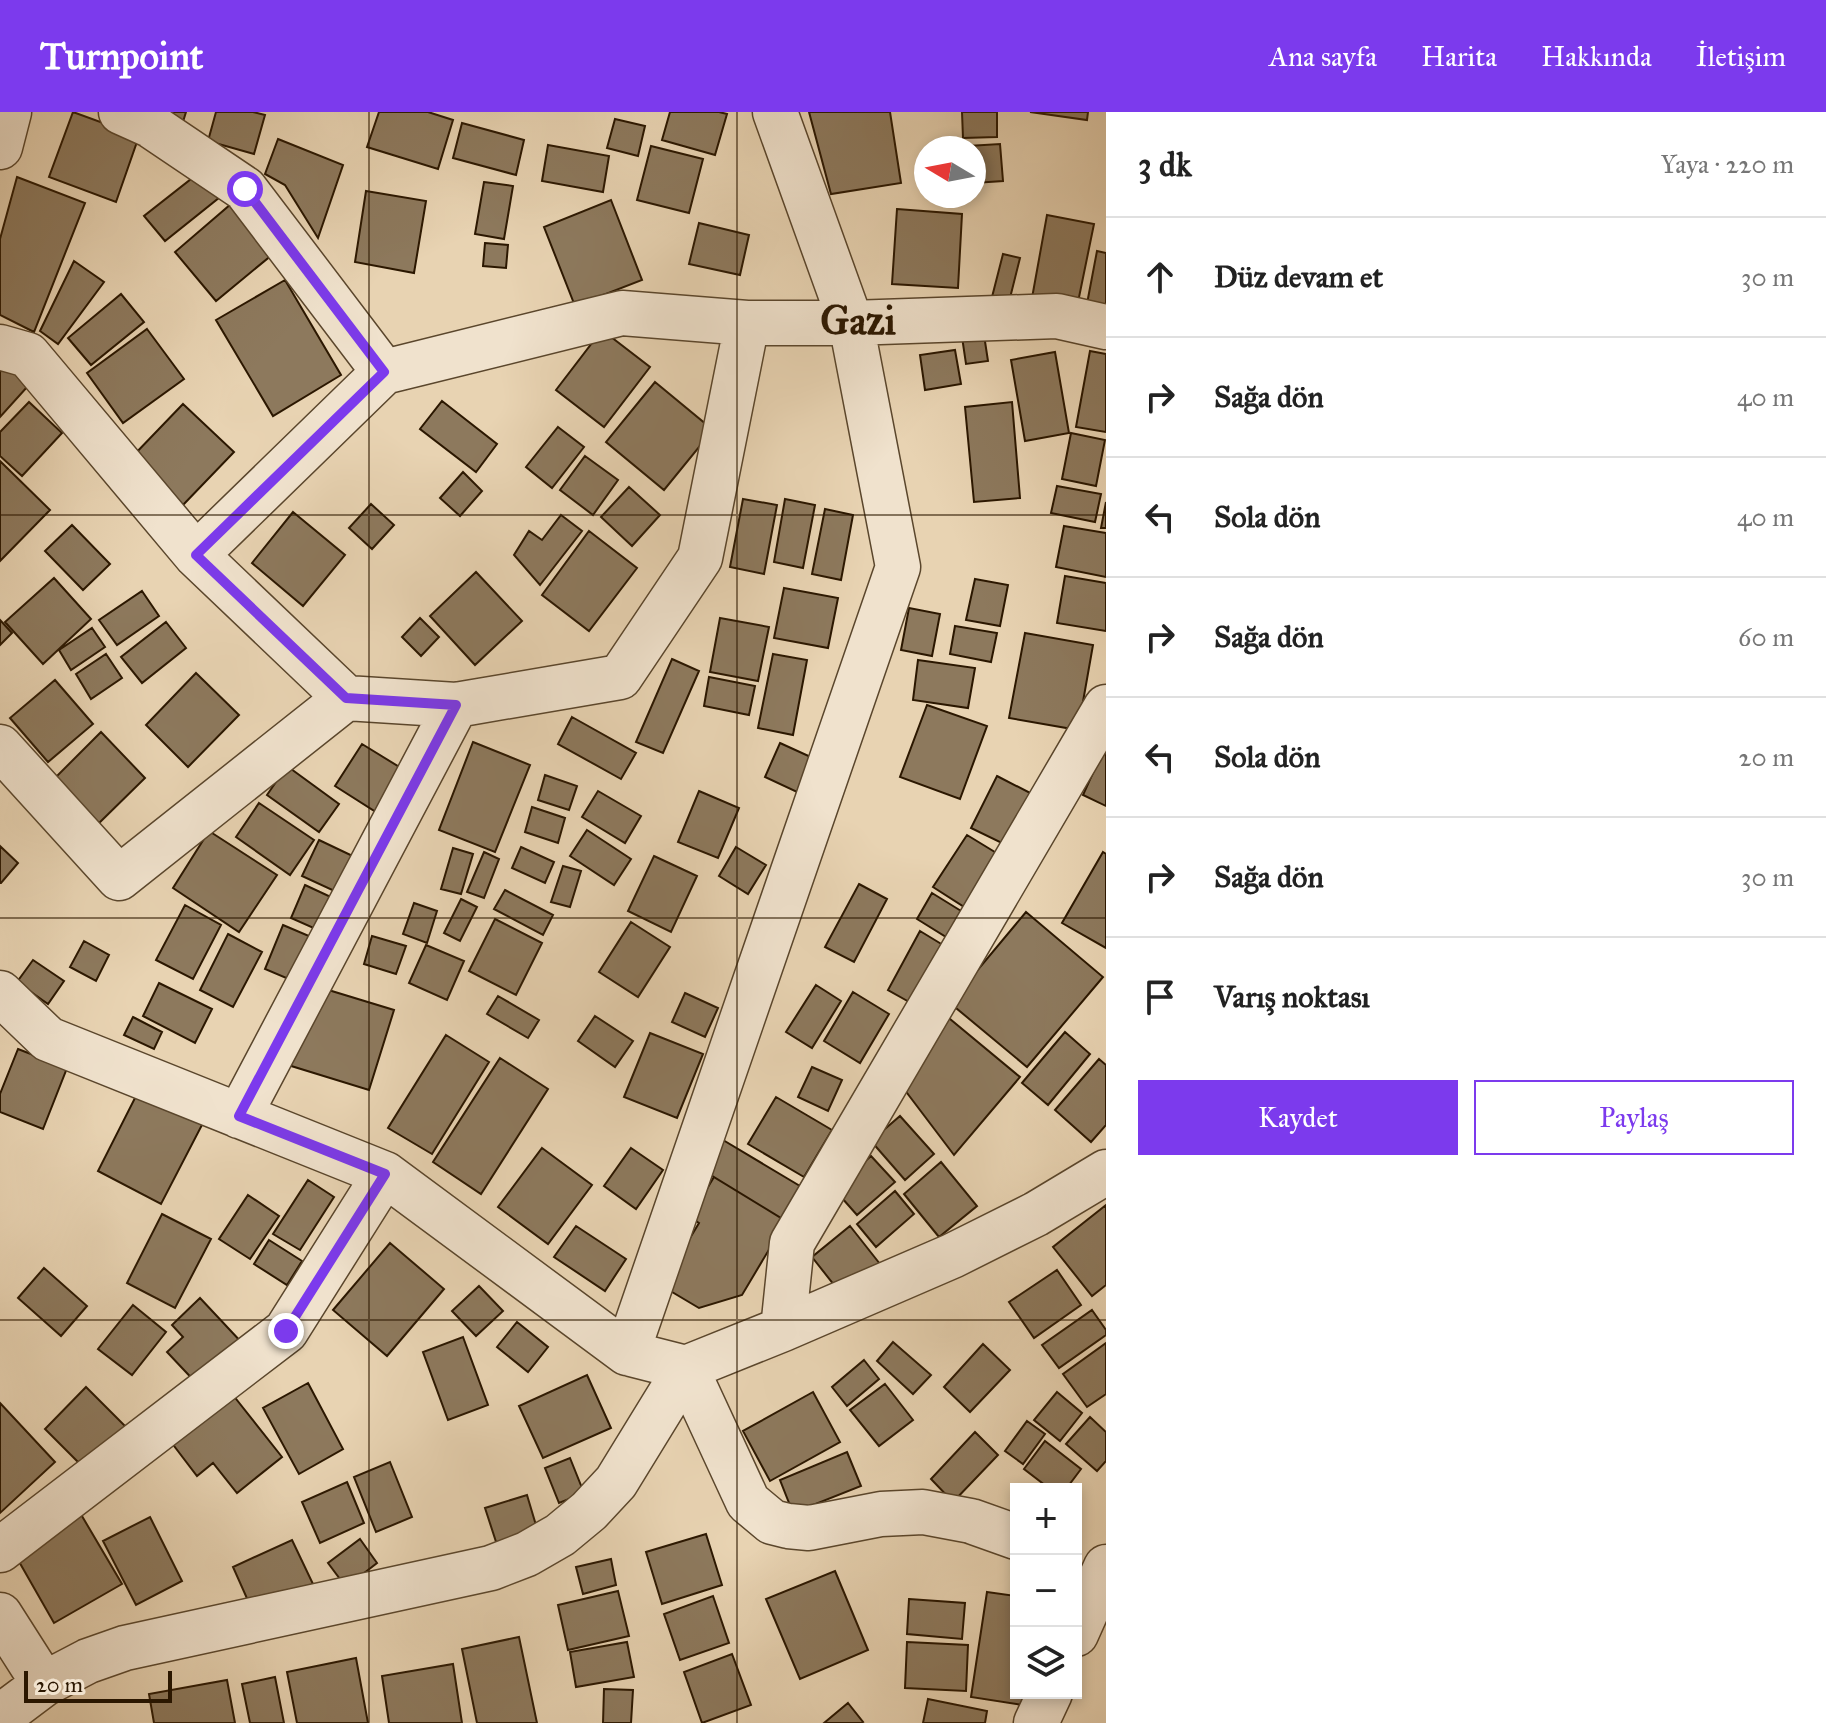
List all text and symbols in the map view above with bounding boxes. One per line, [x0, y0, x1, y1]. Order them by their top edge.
text: Turnpoint [40, 33, 203, 79]
text: Ana sayfa [1269, 39, 1377, 74]
text: Harita [1421, 39, 1497, 74]
text: Hakkında [1541, 39, 1652, 74]
text: İletişim [1696, 39, 1786, 74]
north arrow [914, 136, 986, 208]
text: 3 dk [1138, 144, 1192, 185]
text: Yaya · 220 m [1660, 148, 1794, 180]
route start [227, 171, 263, 207]
icon: ahead [1138, 255, 1182, 299]
text: Düz devam et [1214, 259, 1383, 295]
text: 30 m [1741, 261, 1794, 293]
district label: Gazi [820, 296, 897, 345]
icon: right [1138, 375, 1182, 419]
text: Sağa dön [1214, 379, 1324, 415]
text: 40 m [1737, 381, 1794, 413]
icon: left [1138, 495, 1182, 539]
text: Sola dön [1214, 499, 1320, 535]
text: 40 m [1737, 501, 1794, 533]
icon: right [1138, 615, 1182, 659]
text: Sağa dön [1214, 619, 1324, 655]
text: 60 m [1738, 621, 1794, 653]
icon: left [1138, 735, 1182, 779]
text: Sola dön [1214, 739, 1320, 775]
text: 20 m [1739, 741, 1794, 773]
icon: right [1138, 855, 1182, 899]
text: Sağa dön [1214, 859, 1324, 895]
text: 30 m [1741, 861, 1794, 893]
icon: arrive [1138, 975, 1182, 1019]
text: Varış noktası [1214, 979, 1370, 1015]
button: Kaydet [1138, 1080, 1458, 1155]
button: Paylaş [1474, 1080, 1794, 1155]
route end [268, 1313, 304, 1349]
map controls [1010, 1483, 1082, 1699]
button: + [1010, 1483, 1082, 1555]
button: − [1010, 1555, 1082, 1627]
button: layers [1010, 1627, 1082, 1699]
scale bar [24, 1667, 172, 1703]
text: 20 m [36, 1671, 83, 1698]

